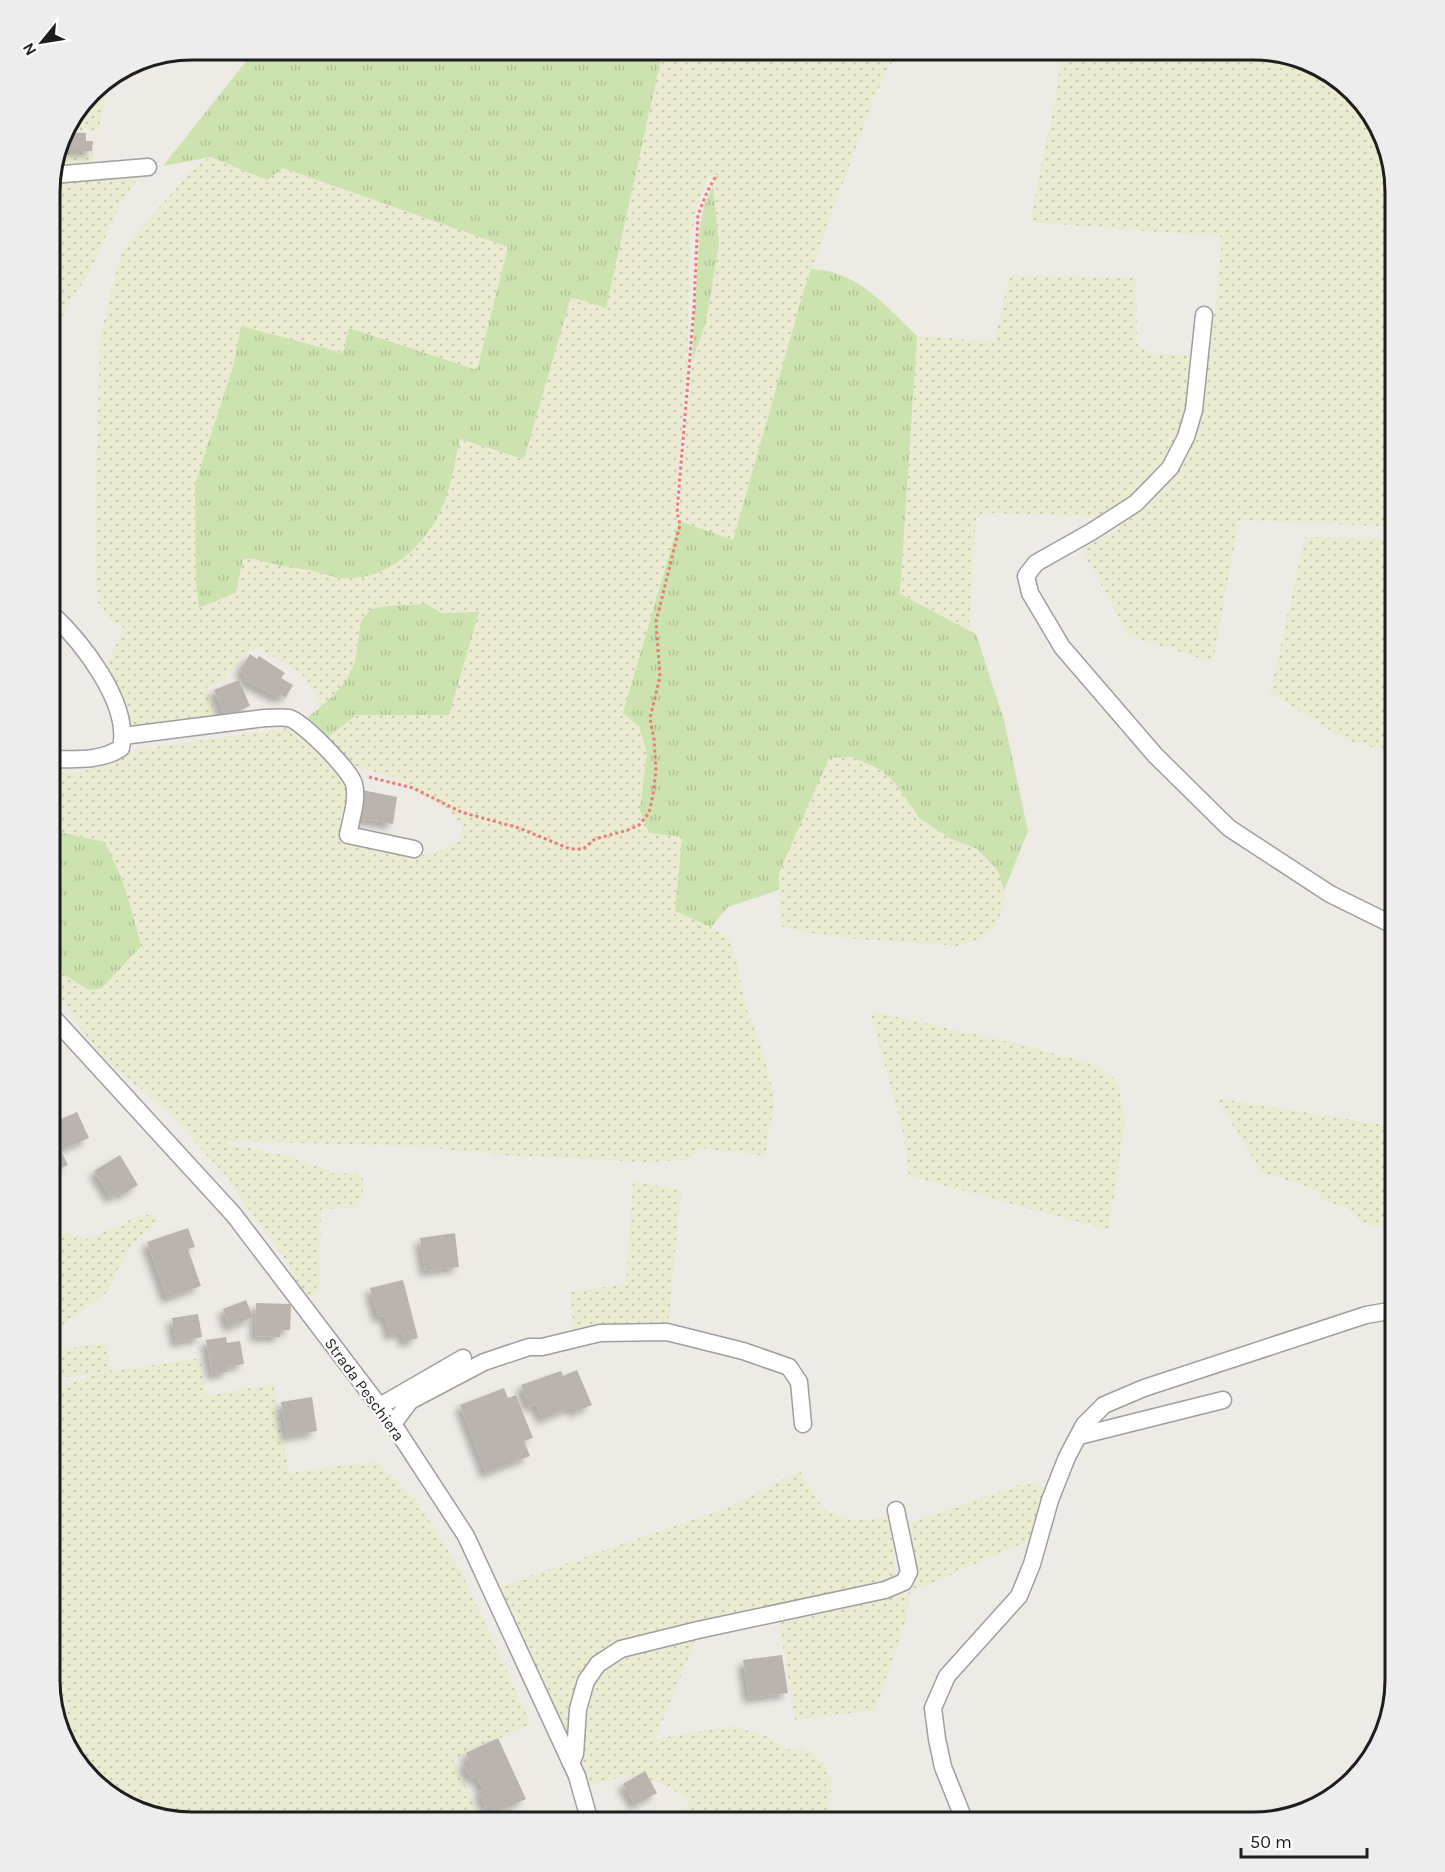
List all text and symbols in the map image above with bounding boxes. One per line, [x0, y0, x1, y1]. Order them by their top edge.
north arrow [12, 12, 72, 72]
text: N [18, 40, 41, 59]
street label: Strada Peschiera [321, 1334, 409, 1445]
scale bar [1241, 1821, 1367, 1859]
text: 50 m [1250, 1831, 1292, 1853]

